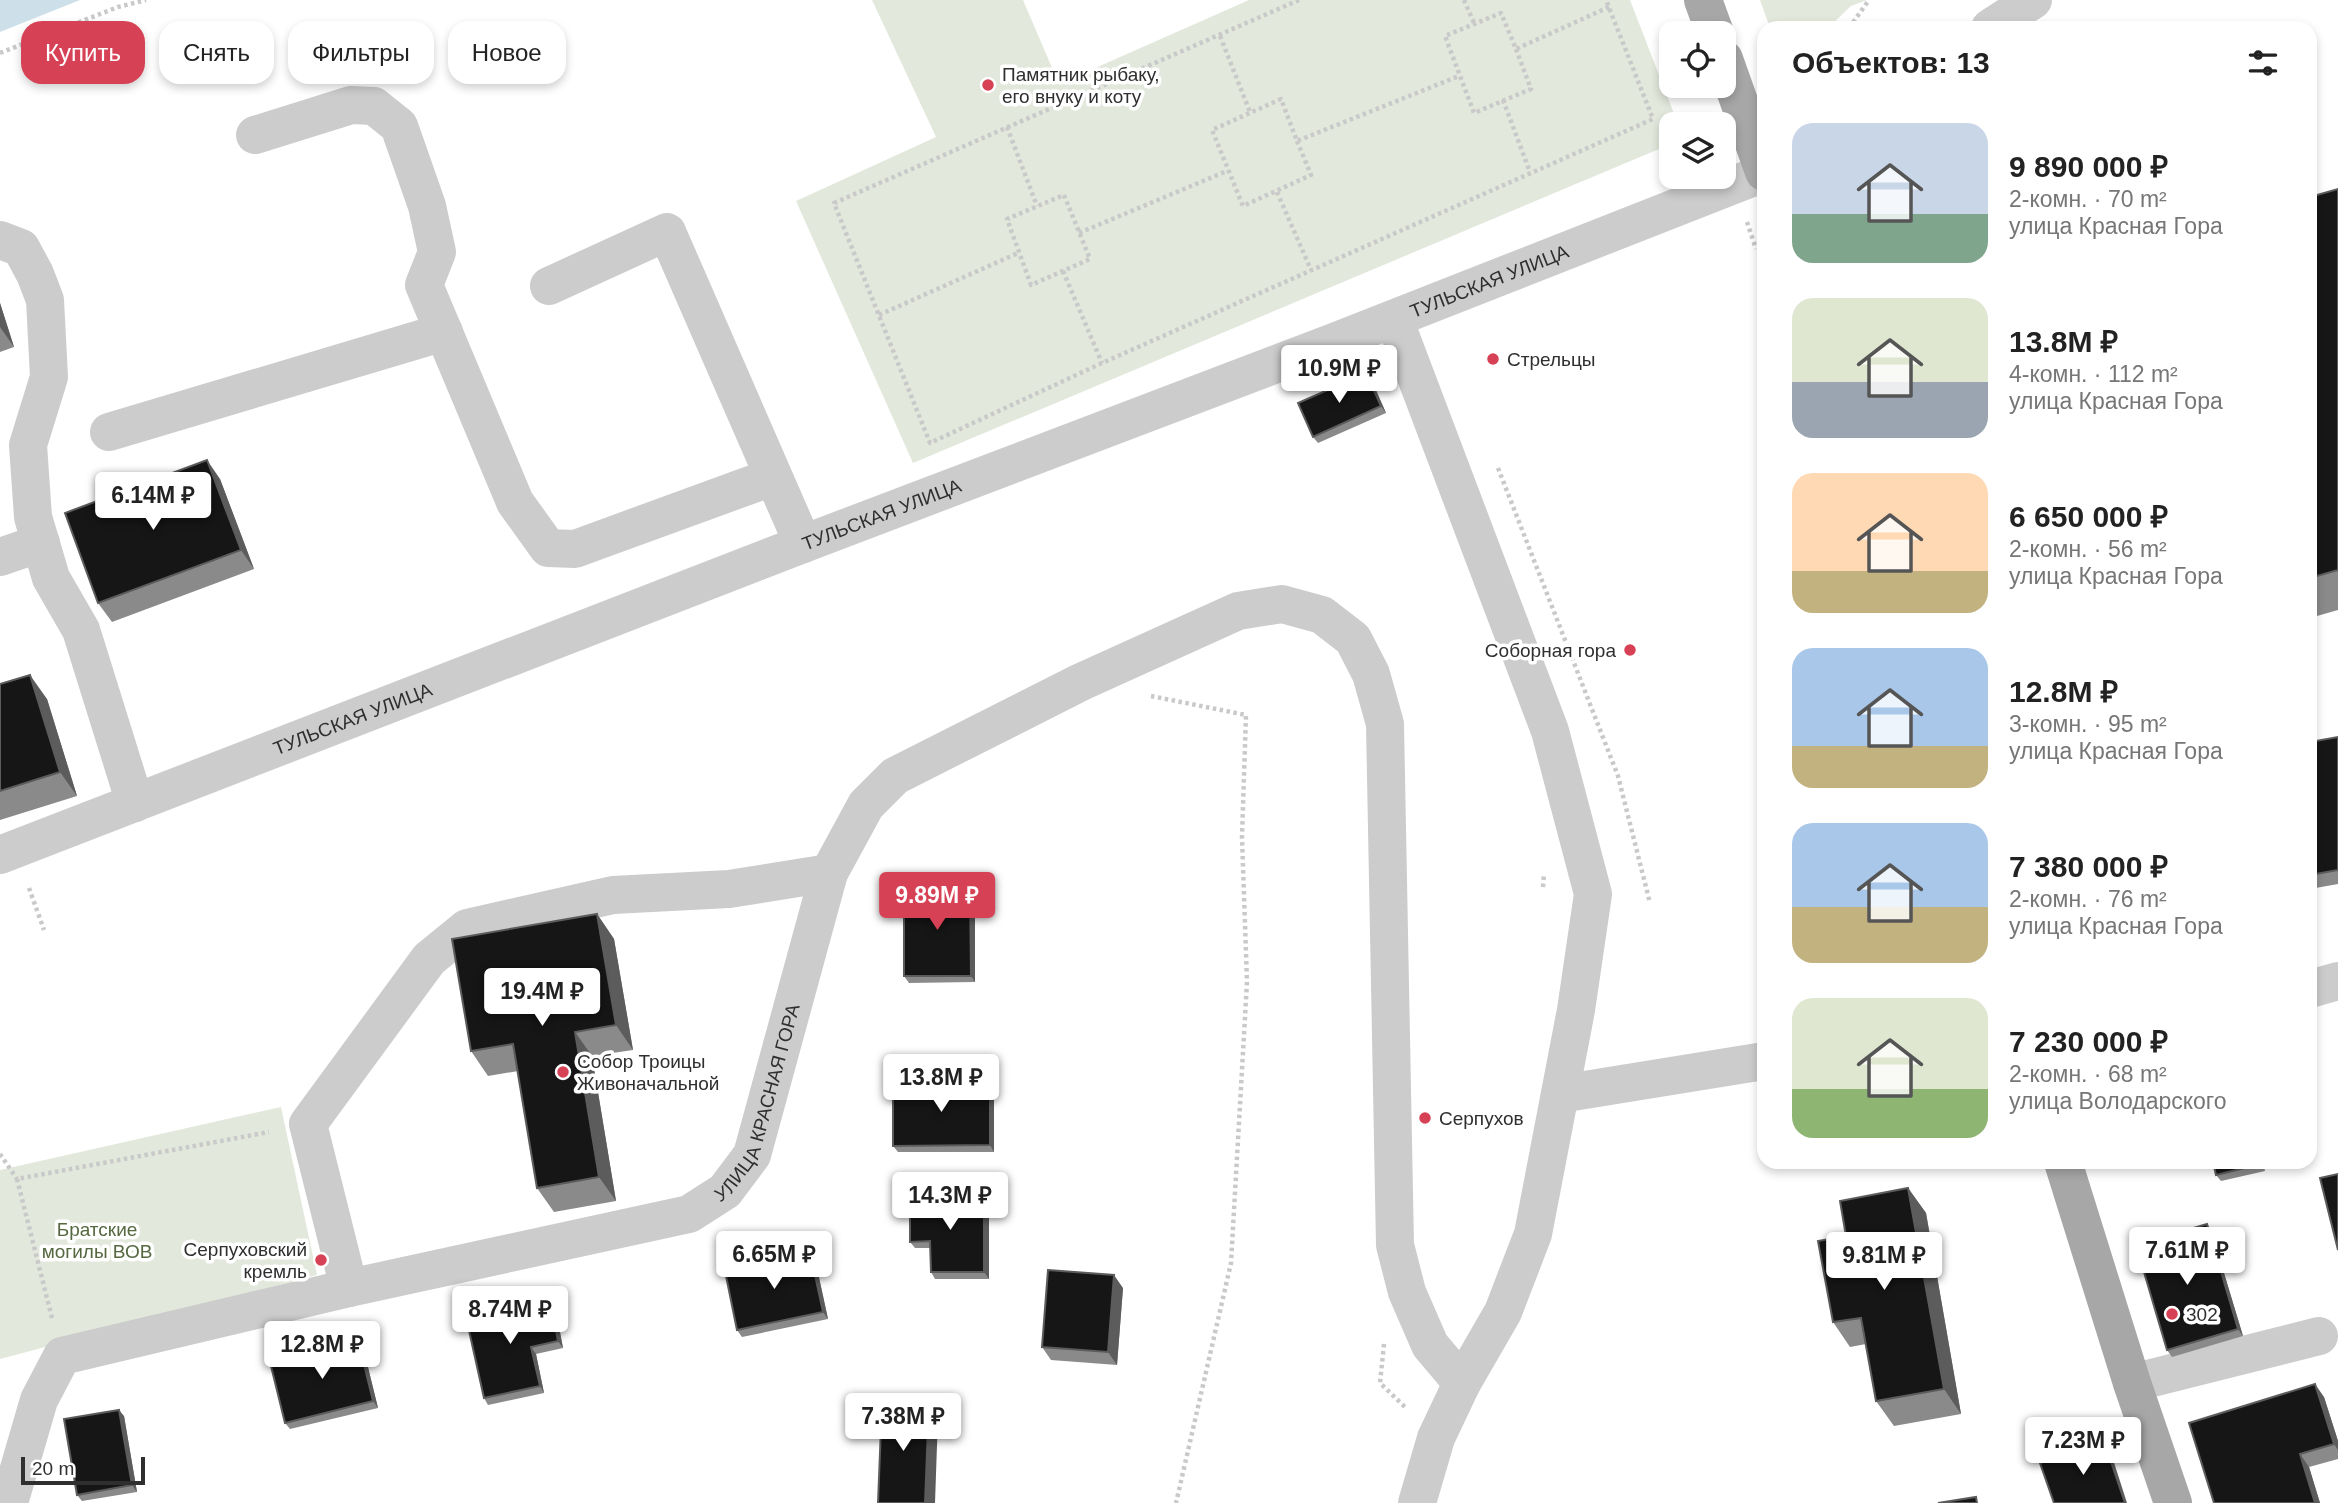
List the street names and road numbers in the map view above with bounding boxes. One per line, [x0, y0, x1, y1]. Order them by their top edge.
street label: ТУЛЬСКАЯ УЛИЦА [1407, 240, 1572, 322]
street label: ТУЛЬСКАЯ УЛИЦА [799, 474, 964, 554]
street label: ТУЛЬСКАЯ УЛИЦА [270, 678, 435, 759]
street label: УЛИЦА КРАСНАЯ ГОРА [711, 1001, 803, 1205]

